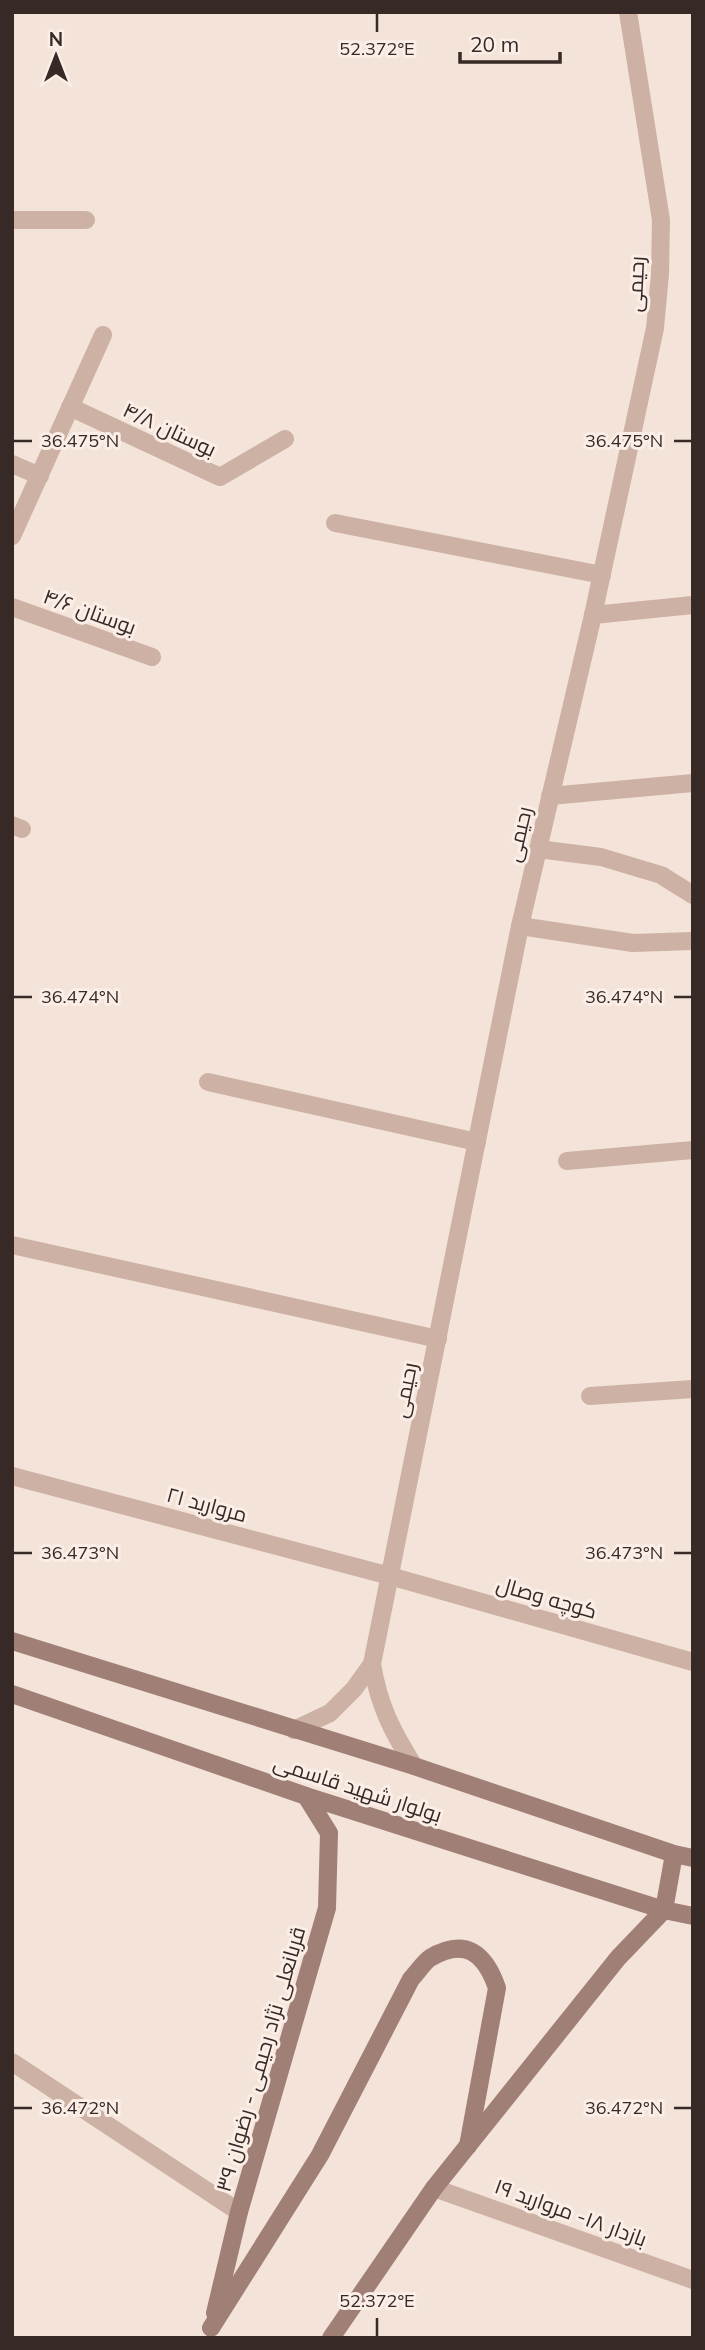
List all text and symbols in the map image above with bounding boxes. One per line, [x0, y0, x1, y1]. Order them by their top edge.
north arrow [21, 21, 91, 91]
scale bar [460, 21, 560, 65]
text: N [49, 27, 63, 51]
text: 20 m [470, 31, 519, 57]
text: 52.372°E [339, 37, 415, 60]
street label: رحیمی [621, 255, 650, 313]
street label: بوستان ۴/۸ [119, 396, 221, 463]
text: 36.475°N [41, 429, 119, 452]
text: 36.475°N [585, 429, 663, 452]
street label: بوستان ۴/۶ [40, 582, 140, 641]
street label: رحیمی [499, 804, 538, 864]
text: 36.474°N [41, 985, 119, 1008]
text: 36.474°N [585, 985, 663, 1008]
street label: رحیمی [386, 1360, 423, 1420]
street label: مروارید ۲۱ [164, 1481, 250, 1527]
text: 36.473°N [41, 1541, 119, 1564]
text: 36.473°N [585, 1541, 663, 1564]
street label: کوچه وصال [493, 1570, 600, 1626]
street label: بولوار شهید قاسمی [270, 1749, 445, 1828]
street label: قربانعلی نژاد رحیمی - رضوان ۳۹ [210, 1923, 311, 2195]
text: 36.472°N [41, 2096, 119, 2119]
text: 36.472°N [585, 2096, 663, 2119]
street label: بازدار ۱۸- مروارید ۱۹ [491, 2172, 651, 2252]
text: 52.372°E [339, 2289, 415, 2312]

